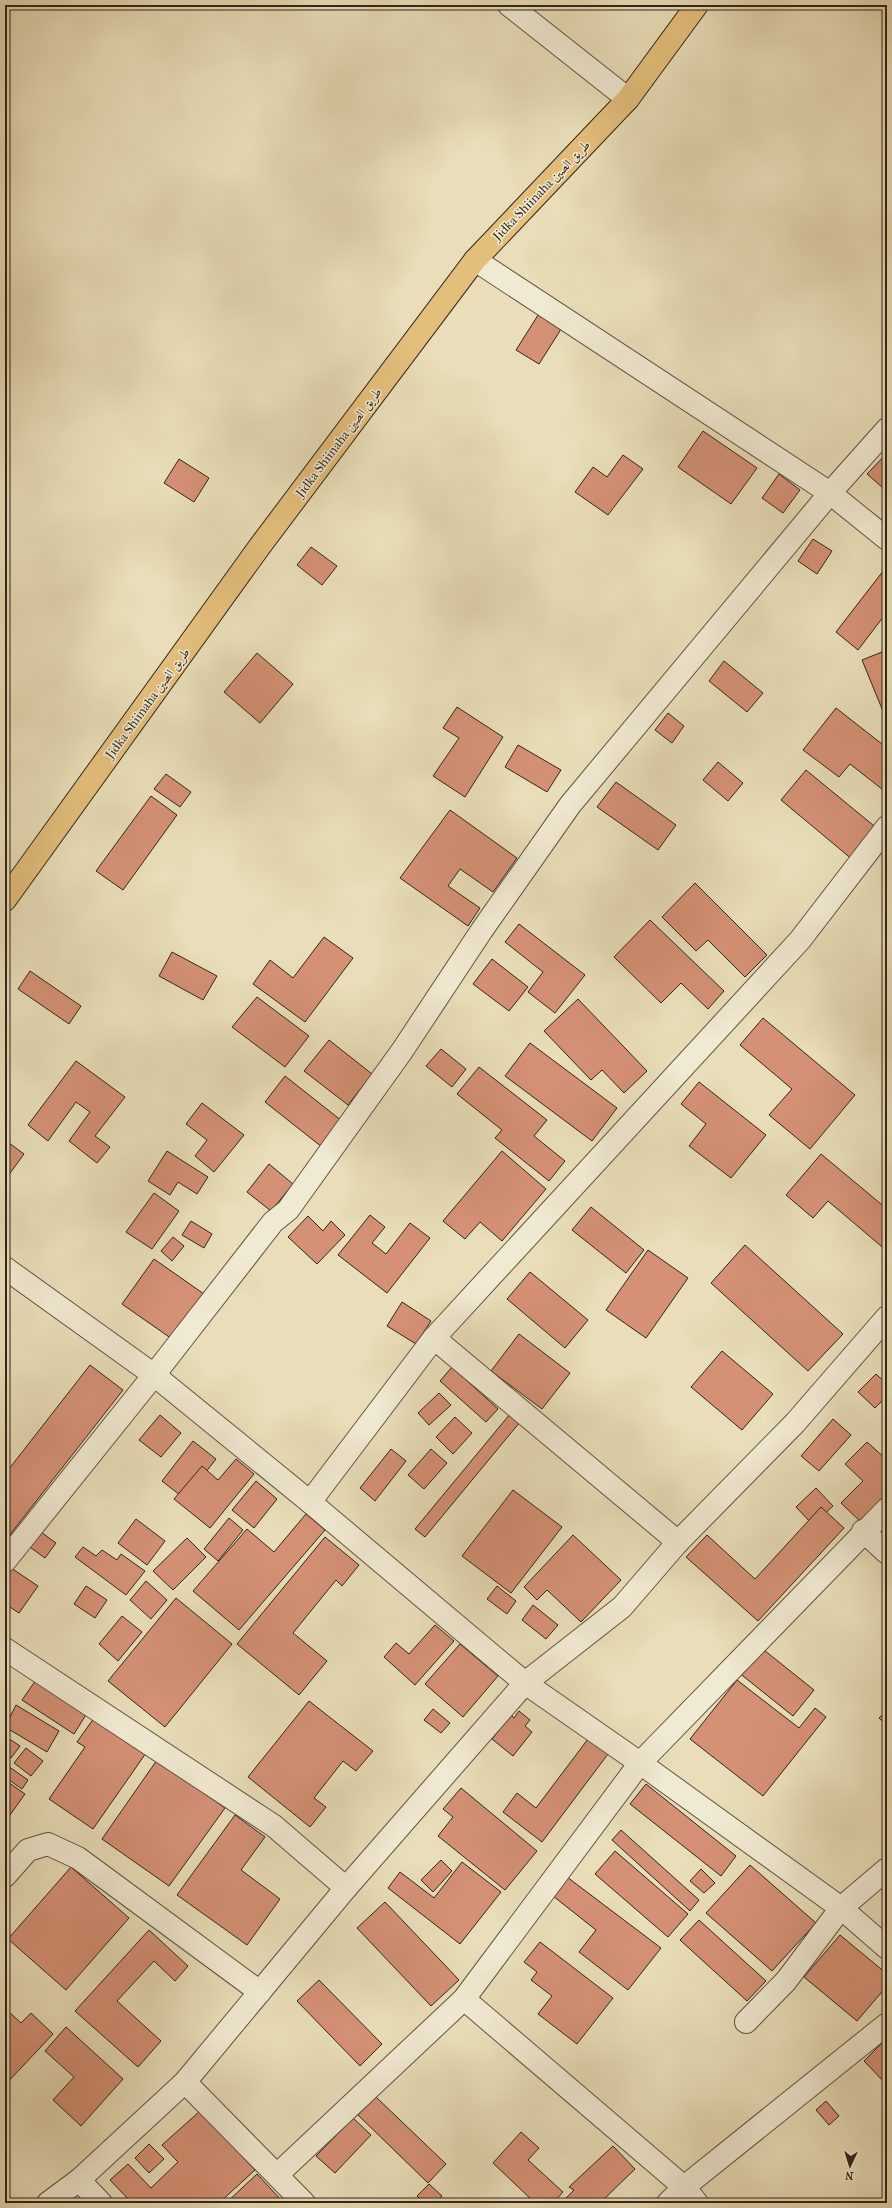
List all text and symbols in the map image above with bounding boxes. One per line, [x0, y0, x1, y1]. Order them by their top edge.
street label: Jidka Shiinaha طريق الصين [489, 137, 594, 245]
street label: Jidka Shiinaha طريق الصين [292, 385, 385, 501]
street label: Jidka Shiinaha طريق الصين [102, 645, 193, 763]
north arrow [830, 2146, 870, 2186]
text: N [844, 2169, 854, 2182]

